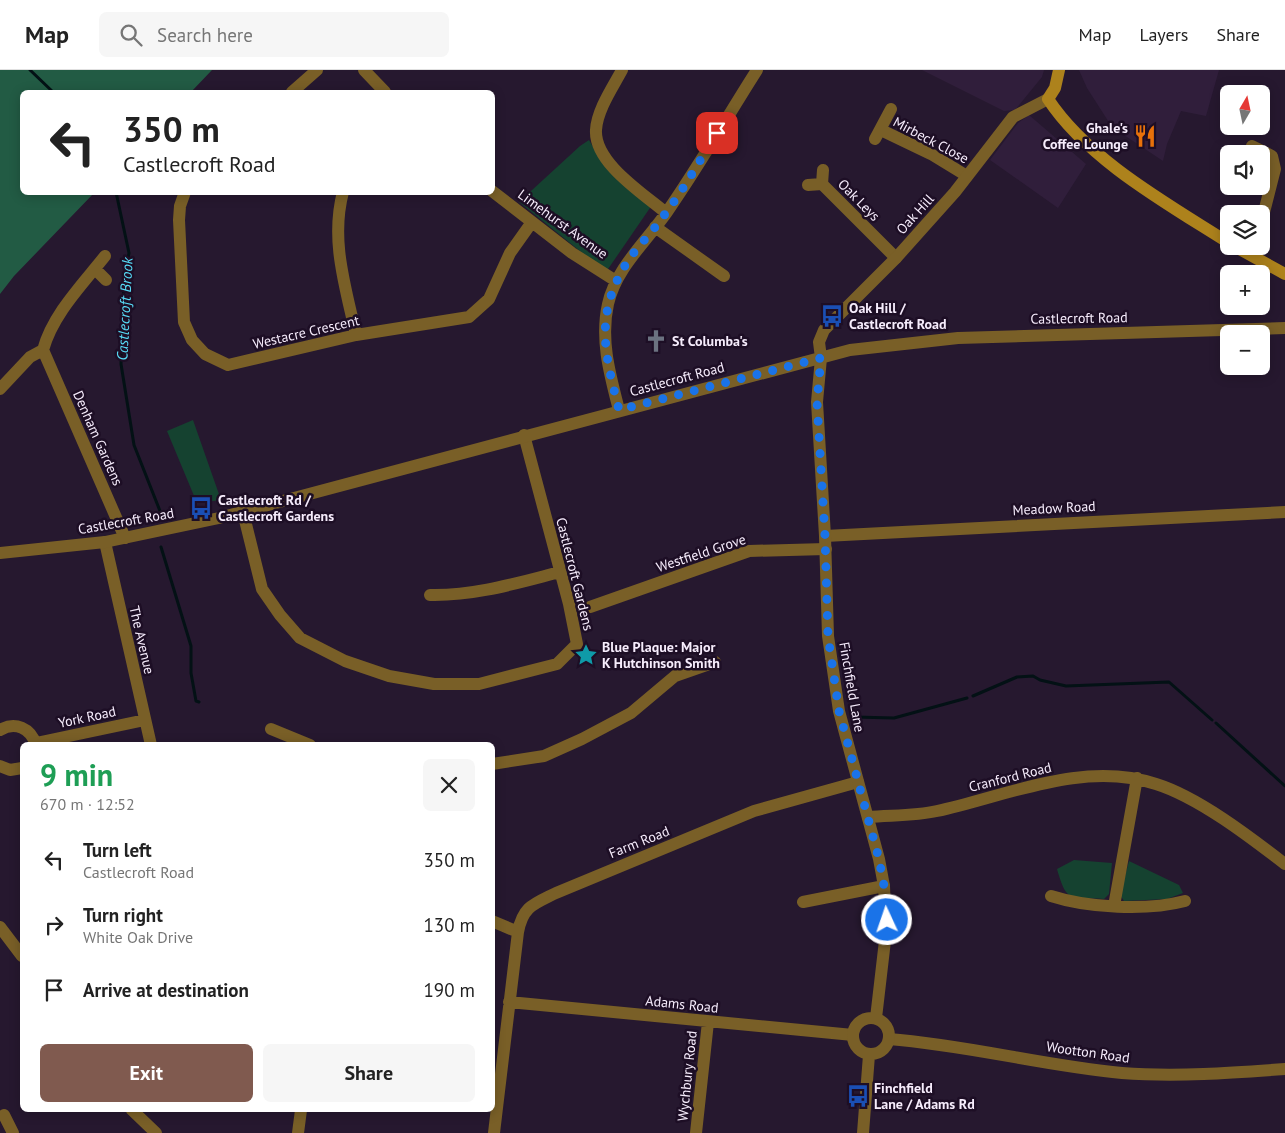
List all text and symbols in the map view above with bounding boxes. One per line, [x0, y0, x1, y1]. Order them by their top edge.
search box [99, 12, 449, 57]
text: Map [25, 19, 69, 50]
icon: search [117, 21, 145, 49]
text: Search here [157, 23, 253, 47]
text: Map [1079, 23, 1111, 46]
text: Layers [1139, 23, 1188, 46]
text: Share [1216, 23, 1260, 46]
north arrow [1220, 85, 1270, 135]
map controls [1220, 85, 1270, 375]
text: 350 m [123, 106, 220, 152]
icon: left [40, 110, 105, 175]
pin [696, 112, 738, 154]
street label: Mirbeck Close [890, 113, 972, 167]
icon: arrive [703, 119, 731, 147]
place label: Ghale's Coffee Lounge [1043, 119, 1128, 153]
restaurant icon: Ghale's Coffee Lounge [1132, 123, 1158, 149]
button: sound [1220, 145, 1270, 195]
text: Castlecroft Road [123, 150, 276, 178]
street label: Oak Leys [834, 175, 884, 225]
street label: Limehurst Avenue [514, 185, 612, 263]
street label: Oak Hill [892, 190, 938, 238]
button: layers [1220, 205, 1270, 255]
water label: Castlecroft Brook [112, 256, 137, 361]
button: + [1220, 265, 1270, 315]
place label: Oak Hill / Castlecroft Road [849, 299, 946, 333]
bus stop icon: Oak Hill / Castlecroft Road [819, 303, 845, 329]
street label: Castlecroft Road [1030, 308, 1128, 328]
street label: Westacre Crescent [251, 311, 361, 353]
button: − [1220, 325, 1270, 375]
church icon: St Columba's [643, 328, 669, 354]
place label: St Columba's [672, 332, 748, 350]
street label: Castlecroft Road [628, 358, 726, 400]
street label: Denham Gardens [69, 388, 127, 488]
place label: Castlecroft Rd / Castlecroft Gardens [218, 491, 334, 525]
bus stop icon: Castlecroft Rd / Castlecroft Gardens [188, 495, 214, 521]
street label: Meadow Road [1012, 497, 1096, 519]
street label: Castlecroft Road [77, 504, 175, 538]
street label: Castlecroft Gardens [552, 516, 598, 633]
street label: Westfield Grove [654, 530, 748, 576]
street label: The Avenue [125, 604, 159, 676]
place label: Blue Plaque: Major K Hutchinson Smith [602, 638, 720, 672]
street label: Finchfield Lane [835, 640, 869, 734]
place icon: Blue Plaque: Major K Hutchinson Smith [573, 642, 599, 668]
street label: York Road [56, 702, 118, 732]
text: 9 min [40, 755, 113, 794]
street label: Cranford Road [967, 758, 1053, 796]
button: close [423, 759, 475, 811]
text: 670 m · 12:52 [40, 794, 135, 814]
street label: Farm Road [606, 822, 672, 862]
text: Turn left [83, 838, 152, 862]
icon: left [40, 846, 68, 874]
text: 350 m [423, 848, 475, 872]
text: Castlecroft Road [83, 862, 194, 882]
position arrow [860, 893, 912, 945]
text: Turn right [83, 903, 163, 927]
icon: right [40, 911, 68, 939]
text: 130 m [423, 913, 475, 937]
text: White Oak Drive [83, 927, 193, 947]
icon: arrive [40, 976, 68, 1004]
text: Arrive at destination [83, 978, 249, 1002]
text: 190 m [423, 978, 475, 1002]
street label: Adams Road [645, 991, 719, 1017]
street label: Wychbury Road [673, 1030, 701, 1122]
street label: Wootton Road [1045, 1037, 1131, 1067]
button: Exit [40, 1044, 253, 1102]
button: Share [263, 1044, 475, 1102]
place label: Finchfield Lane / Adams Rd [874, 1079, 975, 1113]
bus stop icon: Finchfield Lane / Adams Rd [845, 1083, 871, 1109]

